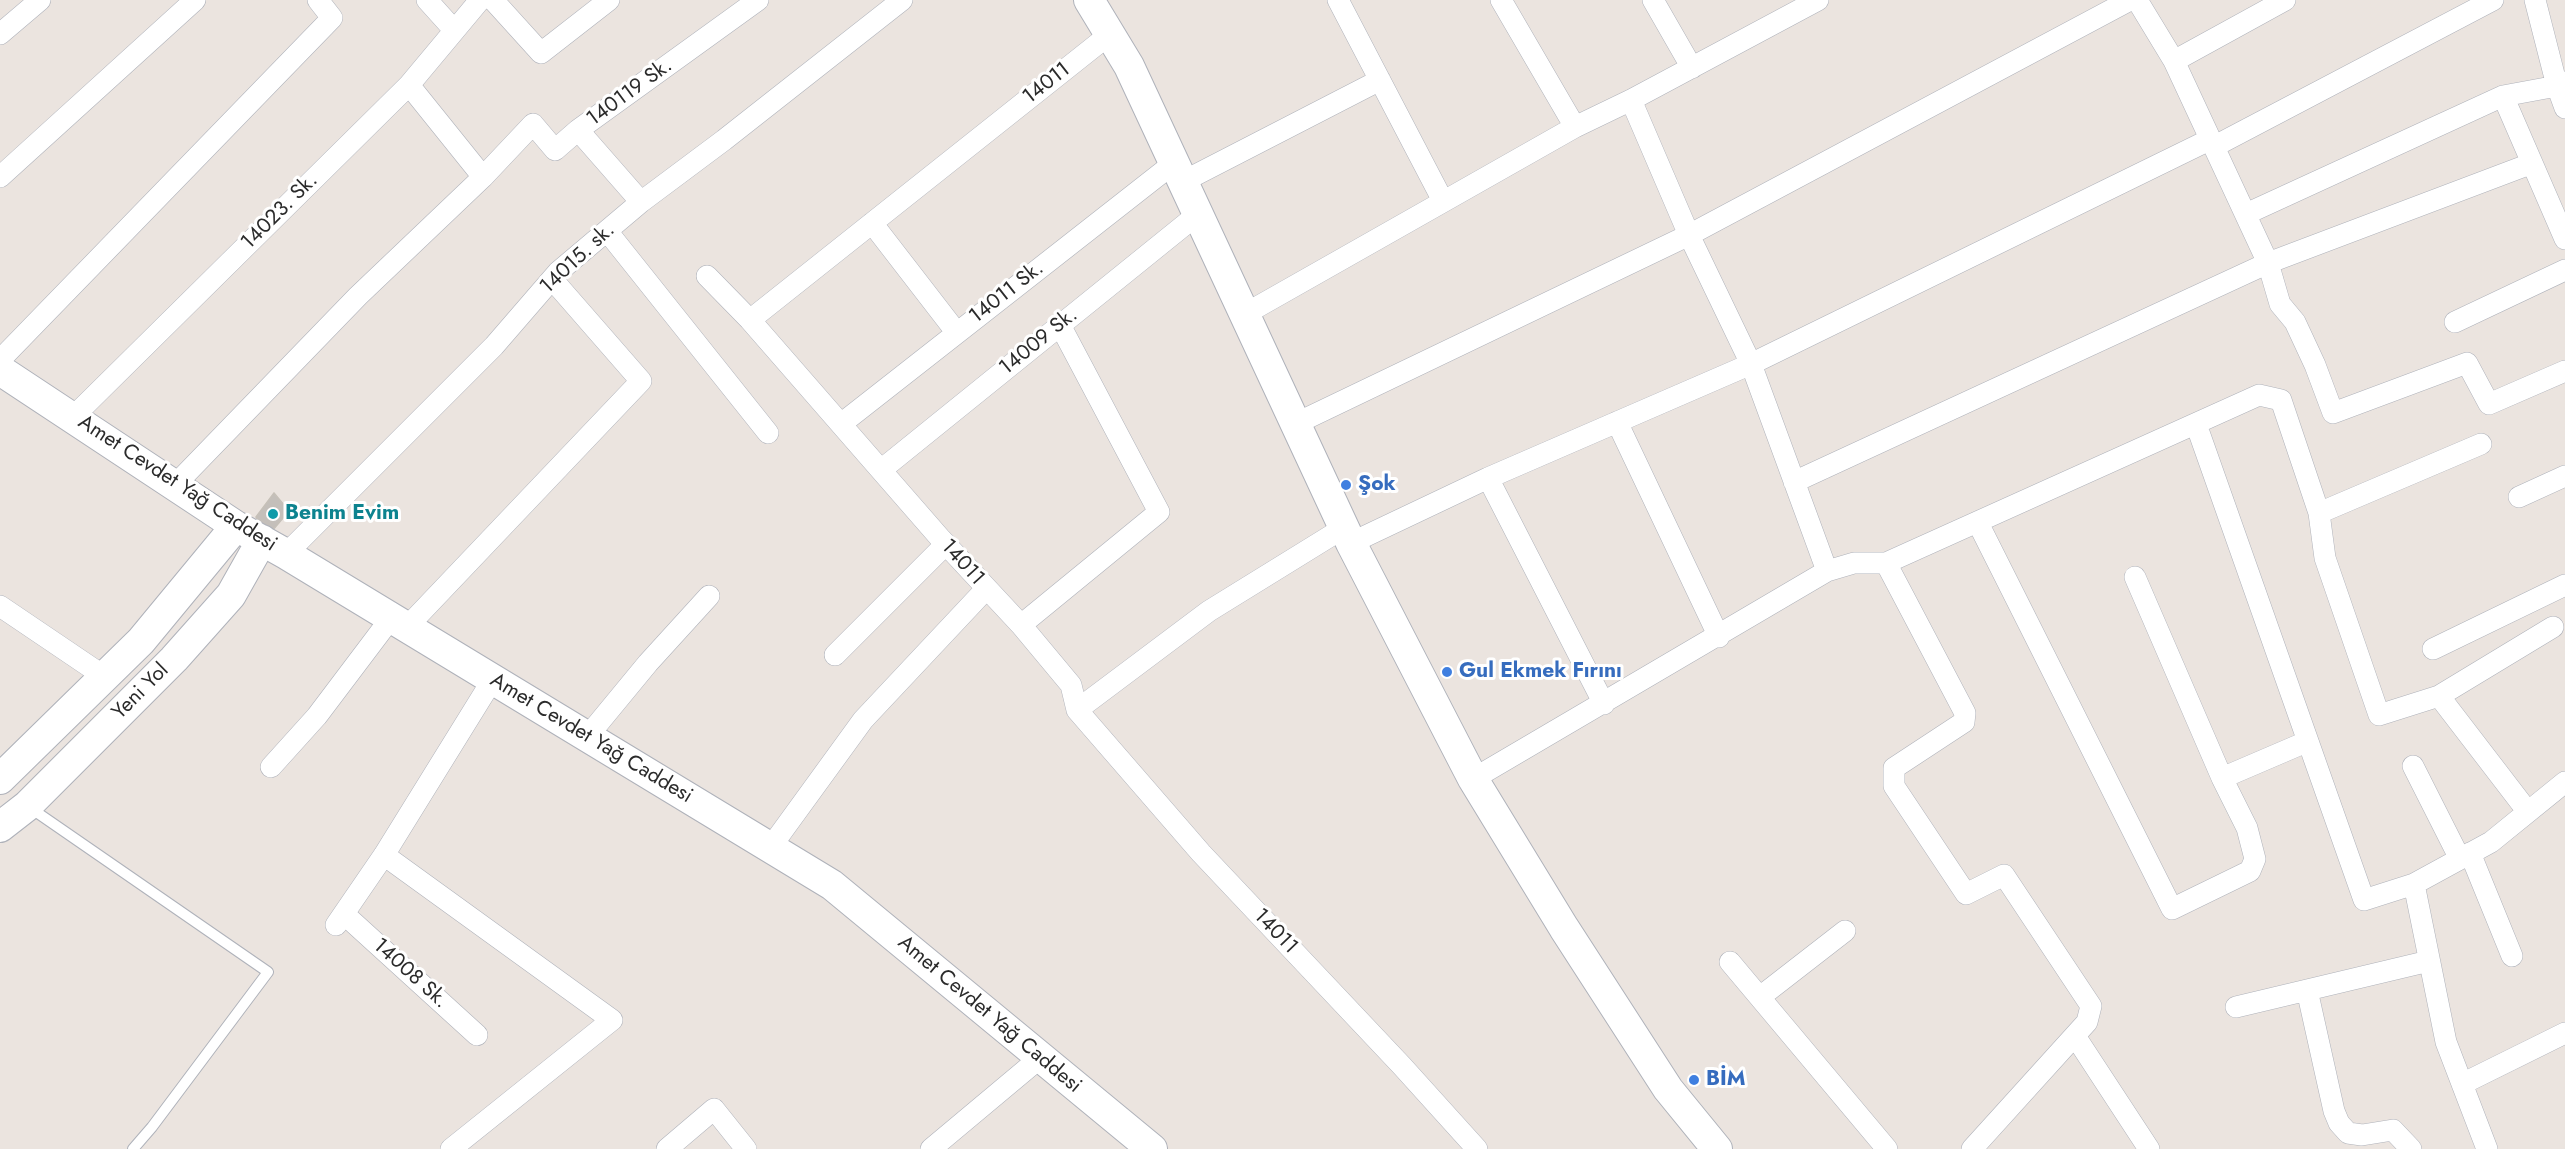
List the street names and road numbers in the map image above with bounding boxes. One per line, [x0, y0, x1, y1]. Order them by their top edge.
street label: 140119 Sk. [582, 54, 678, 132]
street label: 14011 [1018, 58, 1076, 110]
street label: 14023. Sk. [237, 169, 323, 255]
street label: 14015. sk. [535, 218, 621, 300]
street label: 14011 Sk. [965, 256, 1049, 330]
street label: 14009 Sk. [995, 303, 1083, 381]
street label: Amet Cevdet Yağ Caddesi [73, 410, 281, 558]
street label: 14011 [935, 535, 989, 591]
street label: Yeni Yol [108, 659, 174, 725]
street label: Amet Cevdet Yağ Caddesi [485, 668, 697, 810]
street label: 14011 [1247, 904, 1303, 960]
street label: Amet Cevdet Yağ Caddesi [892, 931, 1086, 1099]
street label: 14008 Sk. [367, 934, 453, 1014]

